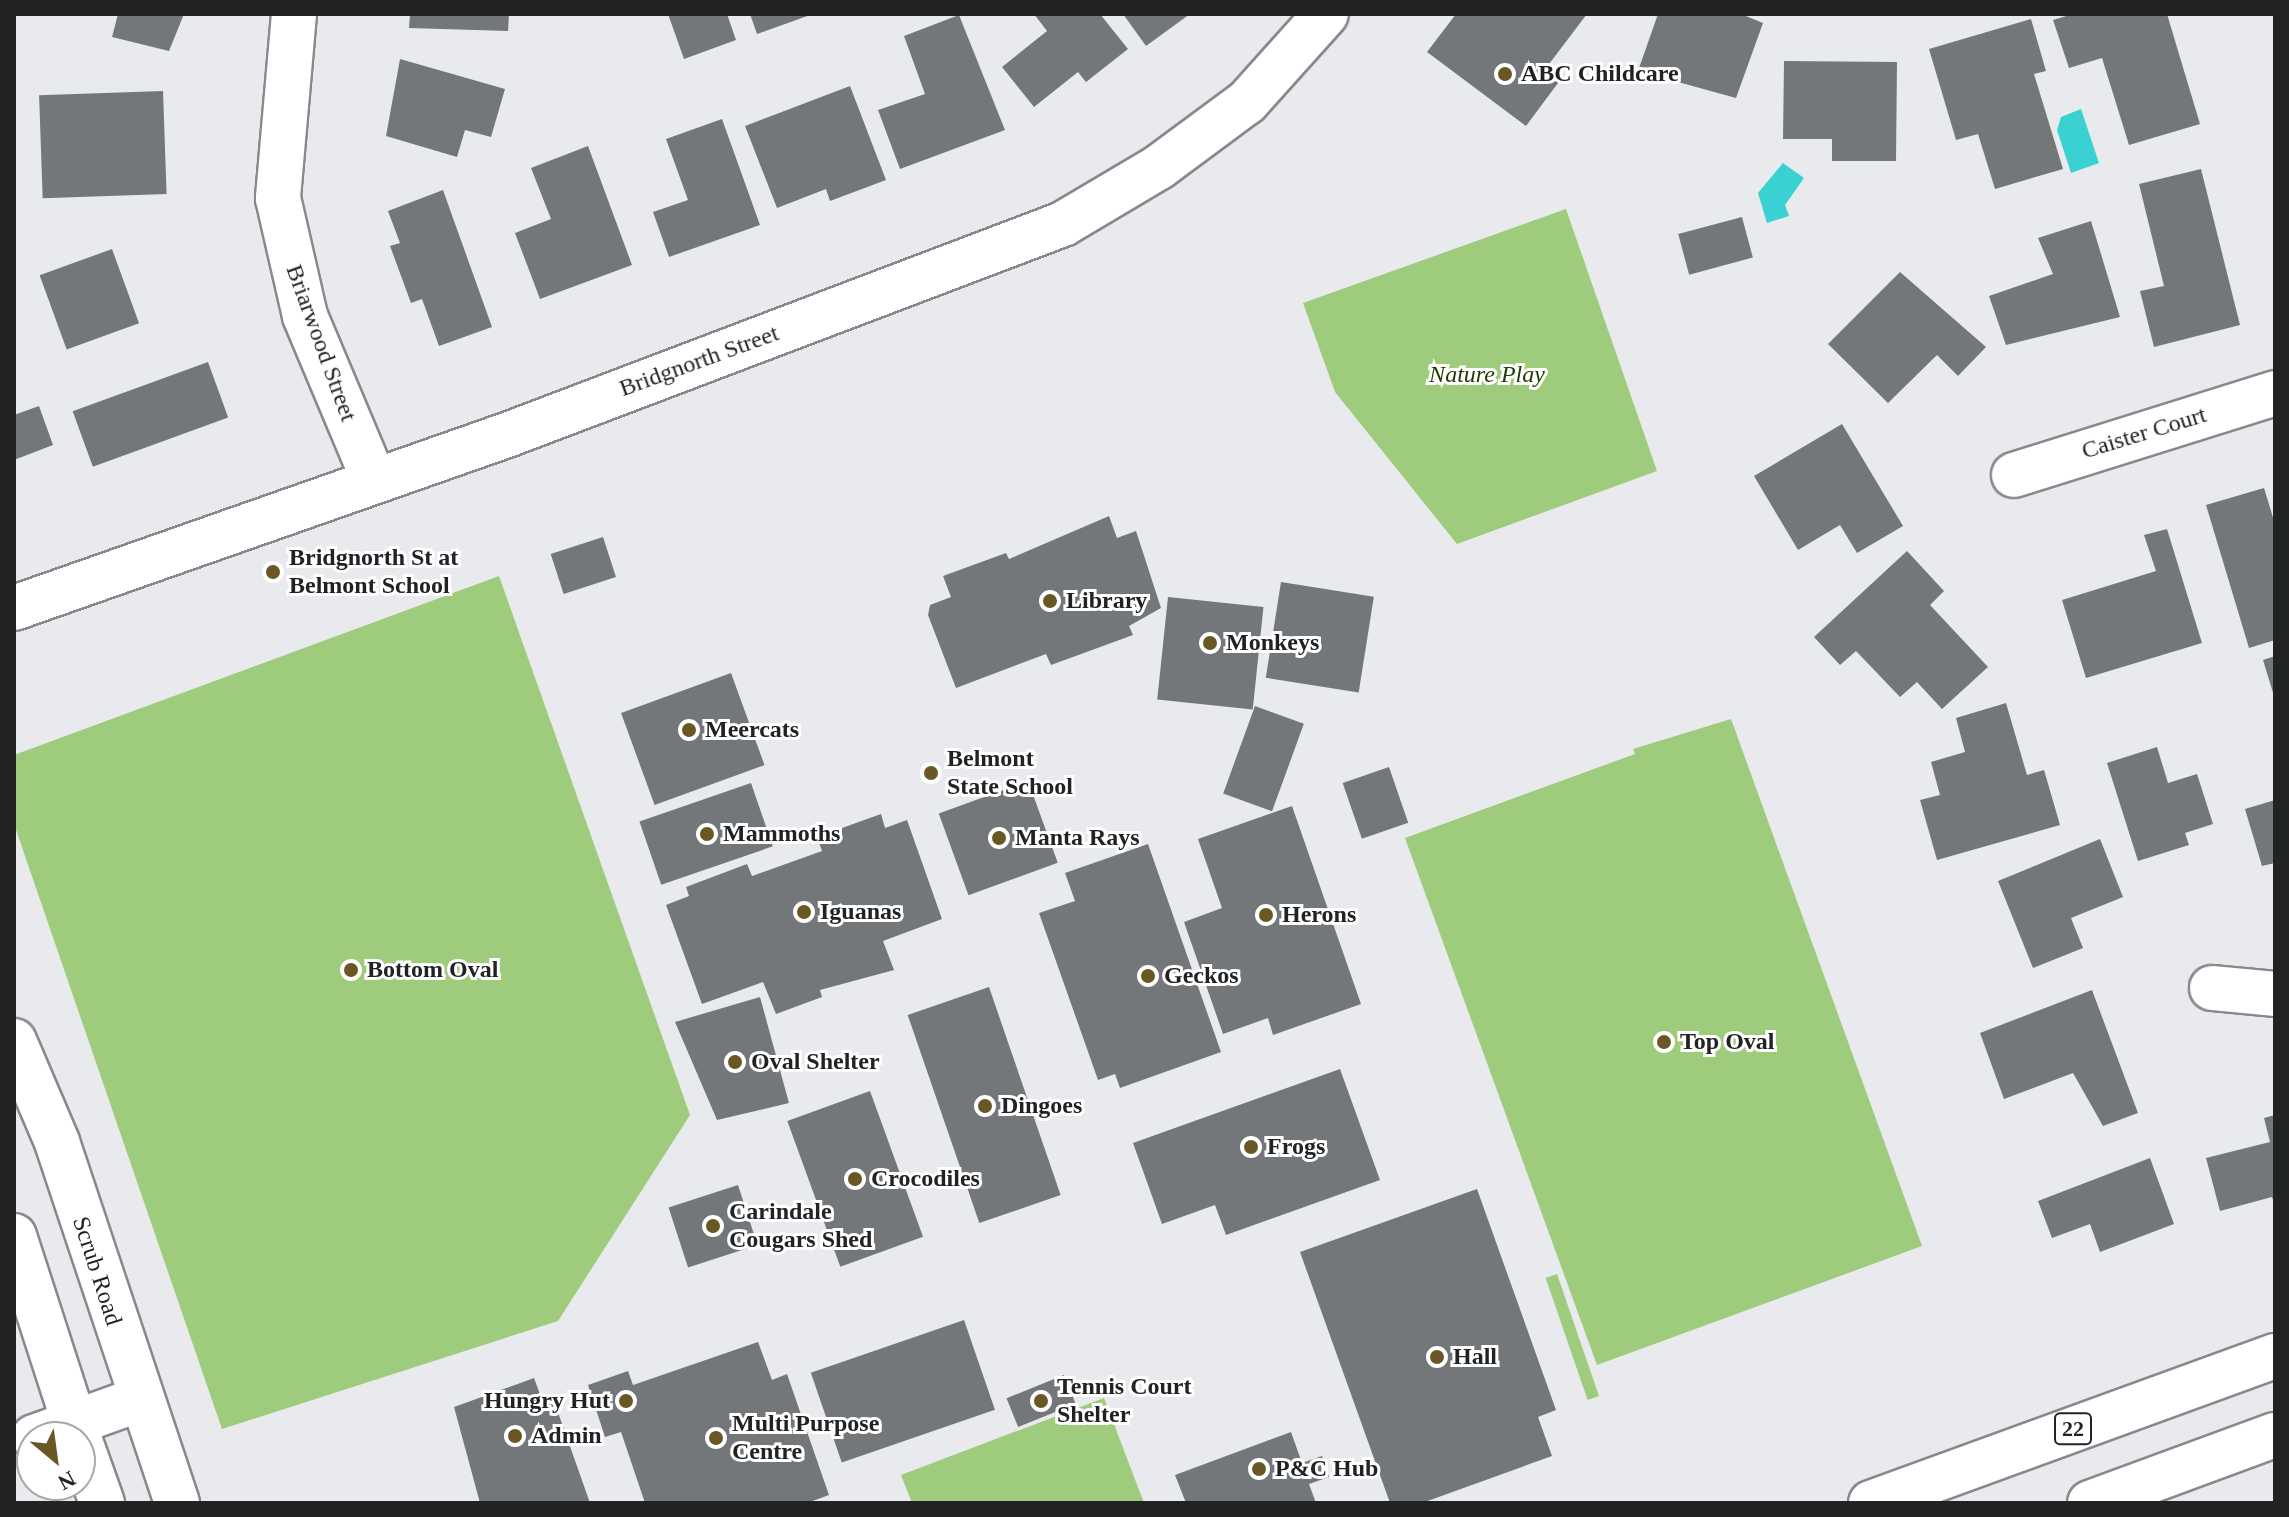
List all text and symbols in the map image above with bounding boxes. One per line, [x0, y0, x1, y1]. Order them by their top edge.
place label: ABC Childcare [1521, 60, 1679, 88]
marker: ABC Childcare [1496, 65, 1514, 83]
street label: Briarwood Street [279, 261, 363, 425]
street label: Bridgnorth Street [615, 319, 783, 403]
park label: Nature Play [1429, 361, 1545, 389]
street label: Caister Court [2078, 400, 2210, 466]
place label: Bridgnorth St at Belmont School [289, 544, 458, 600]
marker: Bridgnorth St at Belmont School [264, 563, 282, 581]
place label: Library [1066, 587, 1147, 615]
marker: Library [1041, 592, 1059, 610]
place label: Monkeys [1226, 629, 1319, 657]
marker: Monkeys [1201, 634, 1219, 652]
place label: Meercats [705, 716, 799, 744]
marker: Meercats [680, 721, 698, 739]
place label: Belmont State School [947, 745, 1073, 801]
marker: Belmont State School [922, 764, 940, 782]
place label: Mammoths [723, 820, 840, 848]
place label: Manta Rays [1015, 824, 1140, 852]
marker: Mammoths [698, 825, 716, 843]
marker: Manta Rays [990, 829, 1008, 847]
place label: Iguanas [820, 898, 901, 926]
place label: Herons [1282, 901, 1356, 929]
marker: Iguanas [795, 903, 813, 921]
marker: Herons [1257, 906, 1275, 924]
place label: Bottom Oval [367, 956, 498, 984]
marker: Bottom Oval [342, 961, 360, 979]
place label: Geckos [1164, 962, 1239, 990]
marker: Geckos [1139, 967, 1157, 985]
place label: Top Oval [1680, 1028, 1774, 1056]
marker: Top Oval [1655, 1033, 1673, 1051]
place label: Oval Shelter [751, 1048, 880, 1076]
marker: Oval Shelter [726, 1053, 744, 1071]
place label: Dingoes [1001, 1092, 1082, 1120]
marker: Dingoes [976, 1097, 994, 1115]
place label: Frogs [1267, 1133, 1325, 1161]
marker: Frogs [1242, 1138, 1260, 1156]
place label: Crocodiles [871, 1165, 980, 1193]
marker: Crocodiles [846, 1170, 864, 1188]
place label: Carindale Cougars Shed [729, 1198, 872, 1254]
street label: Scrub Road [66, 1213, 128, 1329]
marker: Carindale Cougars Shed [704, 1217, 722, 1235]
place label: Hall [1453, 1343, 1497, 1371]
marker: Hall [1428, 1348, 1446, 1366]
place label: Tennis Court Shelter [1057, 1373, 1191, 1429]
place label: Hungry Hut [484, 1387, 610, 1415]
marker: Hungry Hut [617, 1392, 635, 1410]
marker: Tennis Court Shelter [1032, 1392, 1050, 1410]
place label: Multi Purpose Centre [732, 1410, 879, 1466]
road number: 22 [2053, 1411, 2093, 1447]
north arrow [16, 1421, 96, 1501]
place label: Admin [531, 1422, 602, 1450]
marker: Admin [506, 1427, 524, 1445]
marker: Multi Purpose Centre [707, 1429, 725, 1447]
place label: P&C Hub [1275, 1455, 1378, 1483]
marker: P&C Hub [1250, 1460, 1268, 1478]
text: N [54, 1466, 80, 1495]

